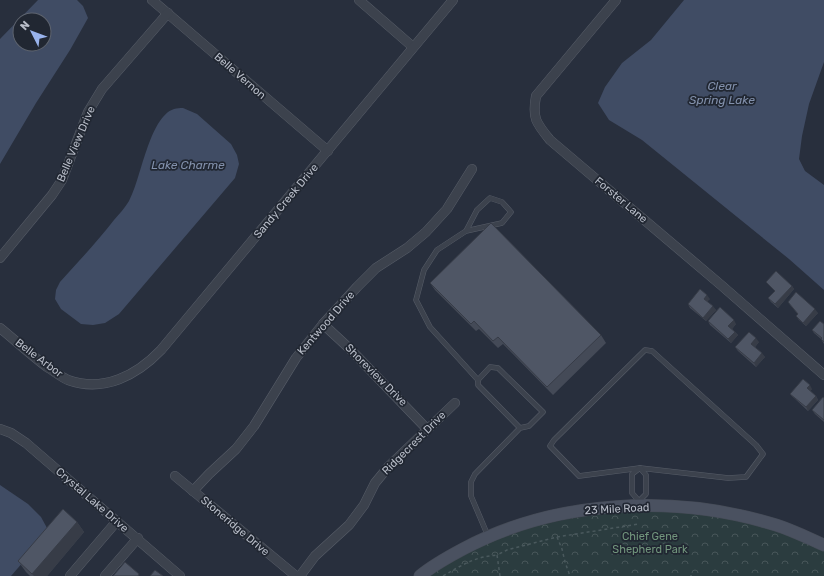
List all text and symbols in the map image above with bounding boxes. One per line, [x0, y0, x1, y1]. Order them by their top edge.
north arrow [12, 12, 52, 52]
text: N [17, 18, 32, 33]
street label: Belle Vernon [212, 50, 268, 102]
water label: Clear Spring Lake [689, 79, 755, 107]
street label: Belle View Drive [54, 104, 98, 184]
water label: Lake Charme [151, 158, 225, 172]
street label: Sandy Creek Drive [251, 161, 321, 241]
street label: Forster Lane [592, 174, 650, 226]
street label: Kentwood Drive [295, 288, 357, 358]
street label: Belle Arbor [13, 336, 66, 381]
street label: Shoreview Drive [342, 341, 410, 409]
street label: Ridgecrest Drive [380, 409, 448, 477]
street label: Crystal Lake Drive [53, 465, 131, 535]
street label: Stoneridge Drive [198, 494, 272, 558]
street label: 23 Mile Road [584, 501, 650, 517]
park label: Chief Gene Shepherd Park [612, 530, 688, 556]

